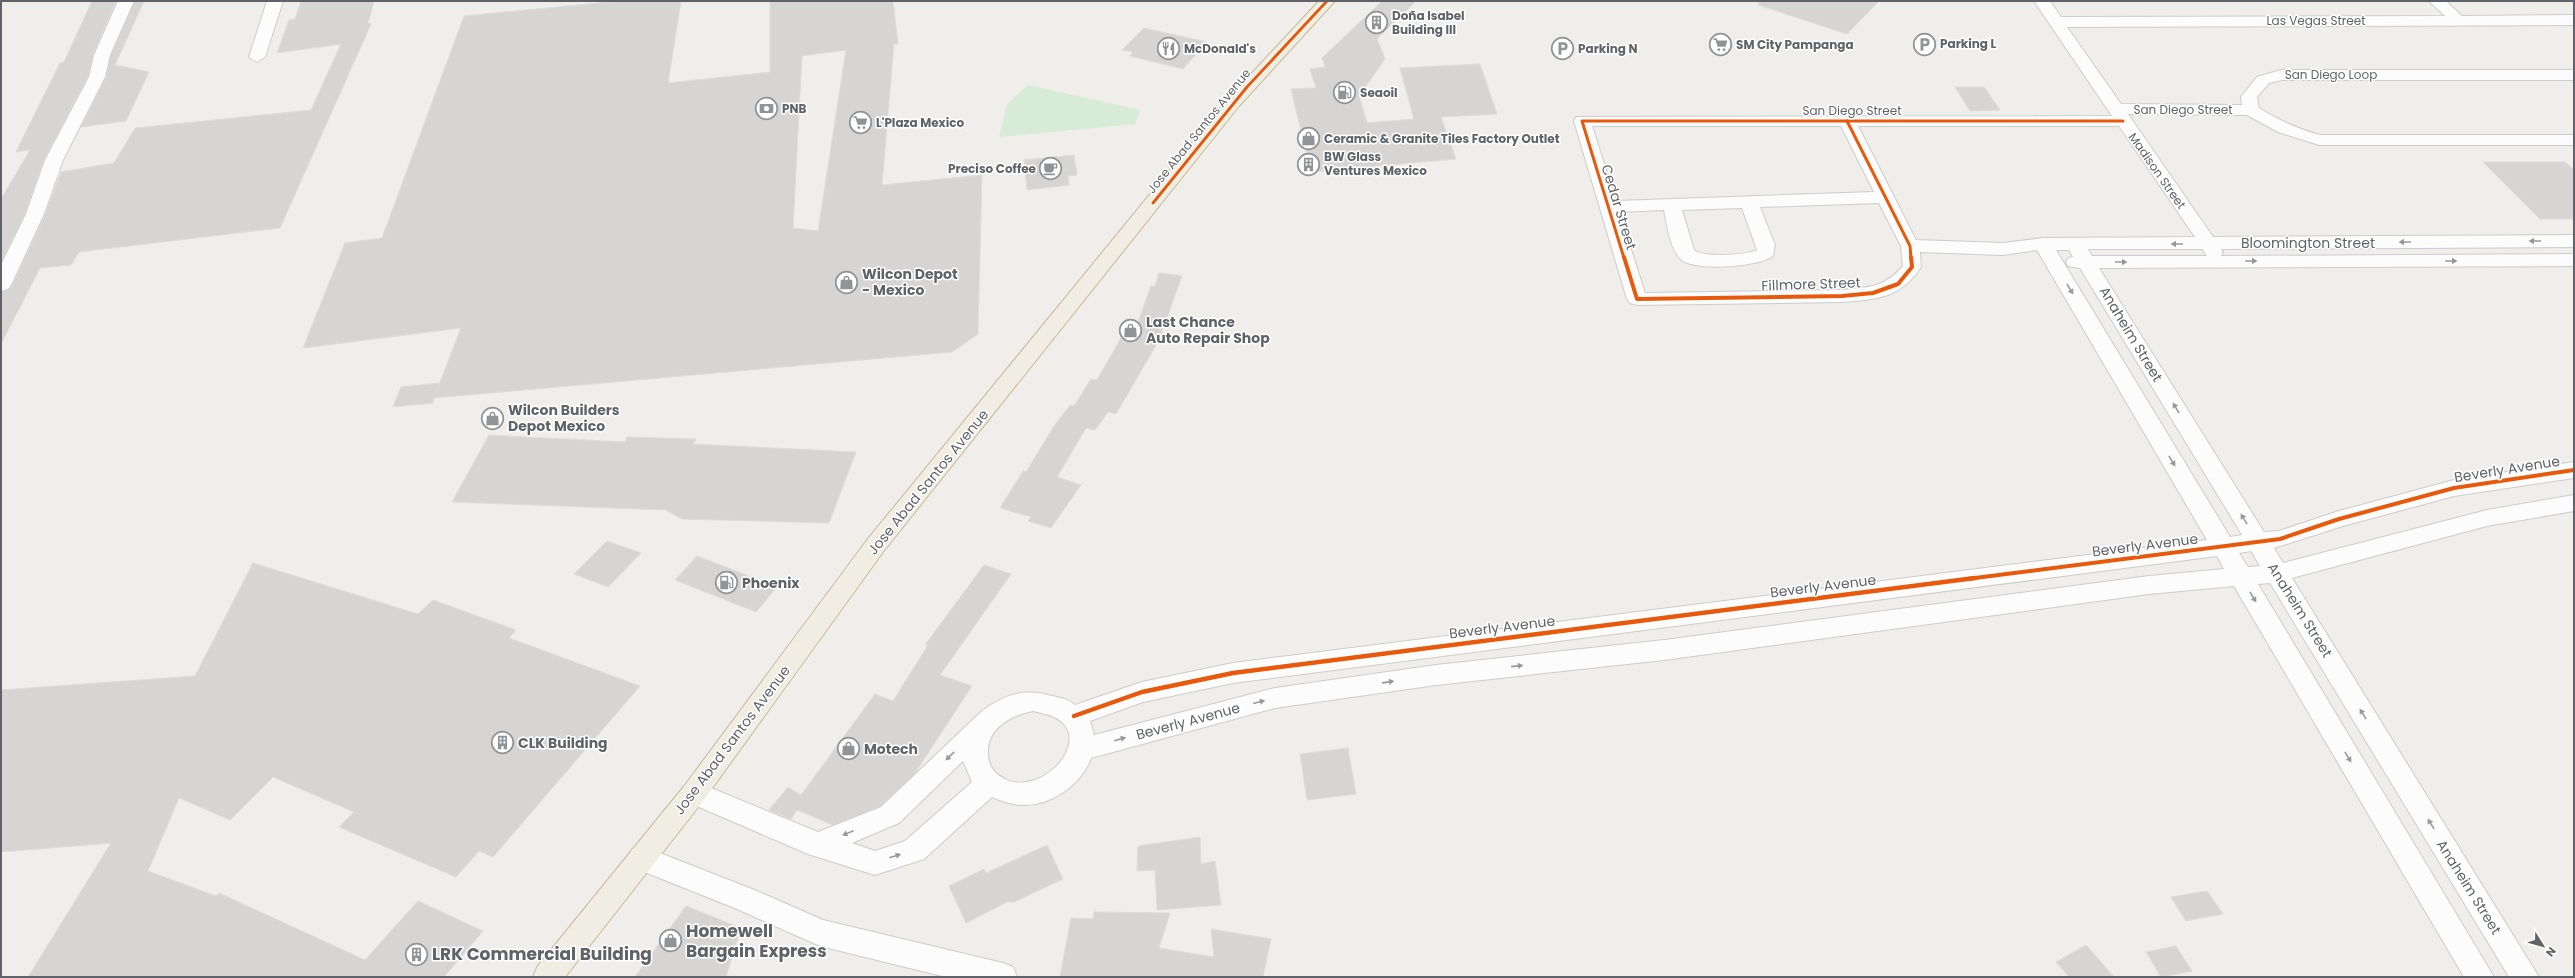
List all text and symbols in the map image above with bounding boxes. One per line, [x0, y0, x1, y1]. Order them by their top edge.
place label: Doña Isabel Building III [1392, 7, 1465, 38]
building icon: Doña Isabel Building III [1363, 10, 1389, 36]
street label: Las Vegas Street [2266, 12, 2366, 29]
parking icon: Parking L [1912, 31, 1938, 57]
supermarket icon: SM City Pampanga [1708, 32, 1734, 58]
place label: Parking L [1940, 35, 1997, 52]
restaurant icon: McDonald's [1155, 36, 1181, 62]
parking icon: Parking N [1549, 36, 1575, 62]
place label: SM City Pampanga [1736, 36, 1854, 53]
place label: McDonald's [1184, 40, 1256, 57]
place label: Parking N [1578, 40, 1638, 57]
street label: Jose Abad Santos Avenue [1143, 65, 1254, 197]
street label: San Diego Loop [2285, 66, 2377, 83]
fuel station icon: Seaoil [1331, 80, 1357, 106]
place label: Seaoil [1360, 84, 1398, 101]
bank icon: PNB [753, 96, 779, 122]
place label: PNB [782, 100, 807, 117]
street label: San Diego Street [2133, 101, 2233, 118]
street label: San Diego Street [1802, 102, 1902, 119]
supermarket icon: L'Plaza Mexico [848, 110, 874, 136]
place label: L'Plaza Mexico [876, 114, 964, 131]
shop icon: Ceramic & Granite Tiles Factory Outlet [1295, 126, 1321, 152]
street label: Madison Street [2125, 129, 2190, 212]
place label: Ceramic & Granite Tiles Factory Outlet [1324, 130, 1560, 147]
place label: BW Glass Ventures Mexico [1324, 148, 1427, 179]
building icon: BW Glass Ventures Mexico [1296, 151, 1322, 177]
cafe icon: Preciso Coffee [1038, 156, 1064, 182]
place label: Preciso Coffee [948, 160, 1037, 177]
street label: Cedar Street [1597, 162, 1641, 252]
street label: Bloomington Street [2241, 233, 2375, 253]
one-way arrow [2528, 238, 2541, 244]
one-way arrow [2398, 239, 2411, 245]
one-way arrow [2170, 241, 2183, 247]
one-way arrow [2445, 257, 2457, 264]
one-way arrow [2245, 258, 2258, 264]
one-way arrow [2115, 259, 2128, 265]
place label: Wilcon Depot - Mexico [862, 264, 958, 300]
shop icon: Wilcon Depot - Mexico [833, 269, 859, 295]
street label: Fillmore Street [1761, 272, 1861, 296]
one-way arrow [2066, 283, 2073, 295]
street label: Anaheim Street [2095, 283, 2167, 385]
place label: Last Chance Auto Repair Shop [1146, 312, 1270, 348]
shop icon: Last Chance Auto Repair Shop [1117, 317, 1143, 343]
place label: Wilcon Builders Depot Mexico [508, 400, 620, 436]
one-way arrow [2173, 402, 2180, 414]
shop icon: Wilcon Builders Depot Mexico [479, 405, 505, 431]
street label: Jose Abad Santos Avenue [863, 405, 993, 559]
street label: Beverly Avenue [2453, 451, 2562, 487]
one-way arrow [2169, 455, 2176, 467]
one-way arrow [2240, 514, 2248, 524]
street label: Beverly Avenue [2091, 529, 2199, 561]
street label: Anaheim Street [2263, 559, 2337, 661]
fuel station icon: Phoenix [713, 570, 739, 596]
street label: Beverly Avenue [1769, 570, 1877, 602]
place label: Phoenix [742, 573, 800, 593]
one-way arrow [2249, 591, 2256, 603]
street label: Beverly Avenue [1448, 611, 1556, 643]
street label: Jose Abad Santos Avenue [669, 661, 795, 819]
one-way arrow [1511, 663, 1523, 669]
one-way arrow [1382, 679, 1394, 685]
street label: Beverly Avenue [1134, 697, 1242, 744]
one-way arrow [1254, 699, 1266, 705]
one-way arrow [2360, 708, 2367, 720]
building icon: CLK Building [489, 730, 515, 756]
place label: CLK Building [518, 733, 608, 753]
shop icon: Motech [836, 736, 862, 762]
one-way arrow [1115, 736, 1127, 742]
place label: Motech [864, 739, 918, 759]
one-way arrow [2345, 751, 2352, 763]
one-way arrow [945, 752, 955, 761]
one-way arrow [2428, 818, 2435, 830]
one-way arrow [841, 830, 853, 836]
street label: Anaheim Street [2432, 836, 2506, 938]
one-way arrow [889, 853, 901, 859]
place label: Homewell Bargain Express [686, 919, 827, 963]
north arrow [2523, 926, 2563, 966]
shop icon: Homewell Bargain Express [658, 928, 684, 954]
building icon: LRK Commercial Building [404, 941, 430, 967]
place label: LRK Commercial Building [432, 942, 652, 966]
text: N [2542, 944, 2560, 960]

